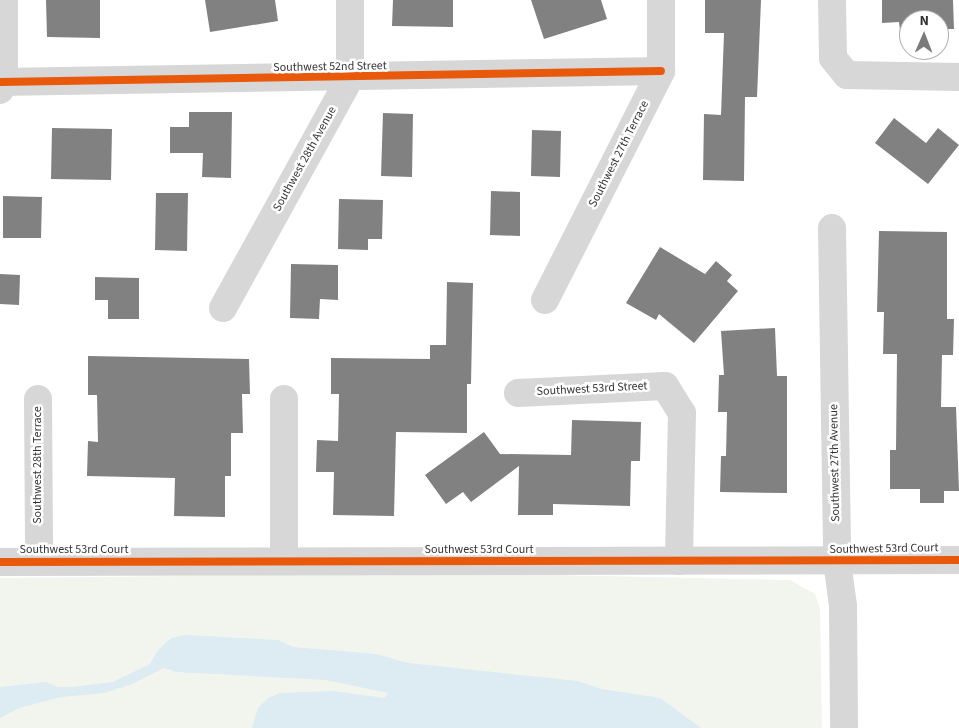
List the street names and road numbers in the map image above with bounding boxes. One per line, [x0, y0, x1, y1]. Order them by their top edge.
street label: Southwest 52nd Street [273, 59, 387, 75]
street label: Southwest 27th Terrace [586, 98, 652, 210]
street label: Southwest 28th Avenue [270, 104, 340, 214]
street label: Southwest 53rd Street [536, 379, 648, 399]
street label: Southwest 27th Avenue [827, 404, 843, 522]
street label: Southwest 28th Terrace [31, 406, 45, 524]
street label: Southwest 53rd Court [829, 541, 939, 557]
street label: Southwest 53rd Court [20, 543, 128, 557]
street label: Southwest 53rd Court [425, 543, 533, 557]

